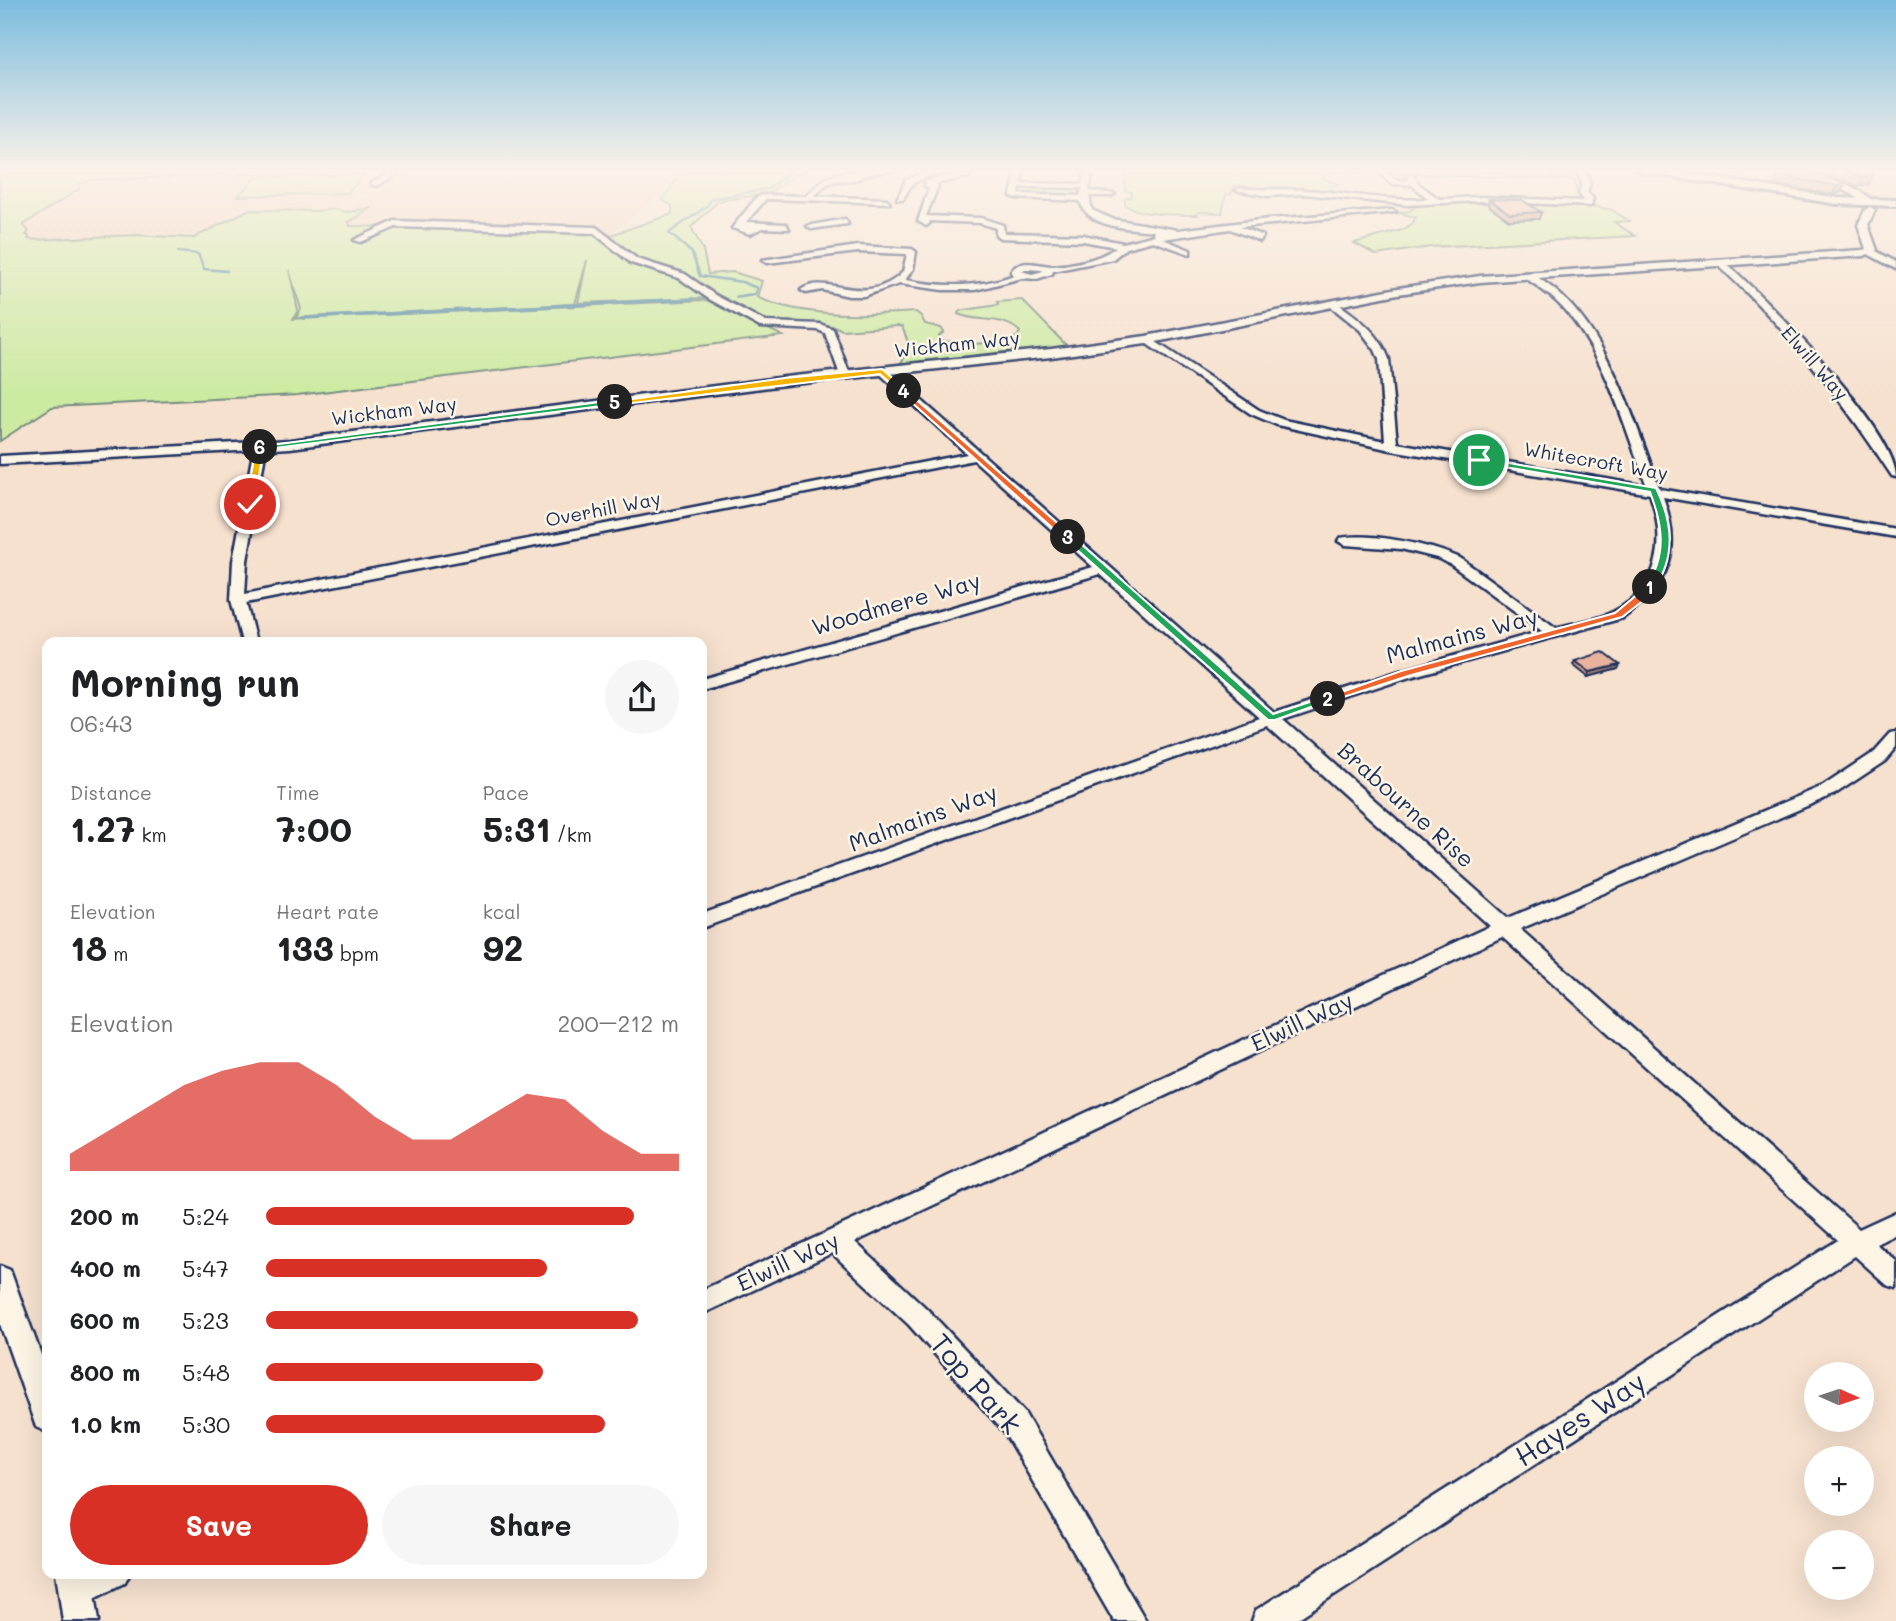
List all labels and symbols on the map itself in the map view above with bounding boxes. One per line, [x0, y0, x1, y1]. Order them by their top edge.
street label: Elwill Way [1776, 320, 1854, 405]
street label: Wickham Way [893, 324, 1021, 363]
pin: 4 [886, 374, 922, 408]
pin: 5 [598, 384, 632, 420]
street label: Wickham Way [330, 390, 458, 431]
pin: 6 [243, 430, 278, 464]
pin [1449, 430, 1509, 490]
street label: Whitecroft Way [1522, 436, 1670, 485]
pin [220, 474, 280, 534]
street label: Overhill Way [543, 485, 663, 532]
pin: 3 [1050, 520, 1086, 554]
street label: Woodmere Way [808, 565, 984, 641]
pin: 1 [1632, 570, 1668, 604]
street label: Malmains Way [1383, 600, 1541, 670]
pin: 2 [1310, 682, 1346, 716]
street label: Brabourne Rise [1332, 735, 1481, 874]
street label: Malmains Way [844, 776, 1001, 858]
street label: Elwill Way [1246, 984, 1357, 1058]
street label: Elwill Way [732, 1224, 843, 1298]
street label: Top Park [923, 1326, 1030, 1441]
north arrow [1804, 1362, 1874, 1432]
street label: Hayes Way [1507, 1363, 1652, 1474]

